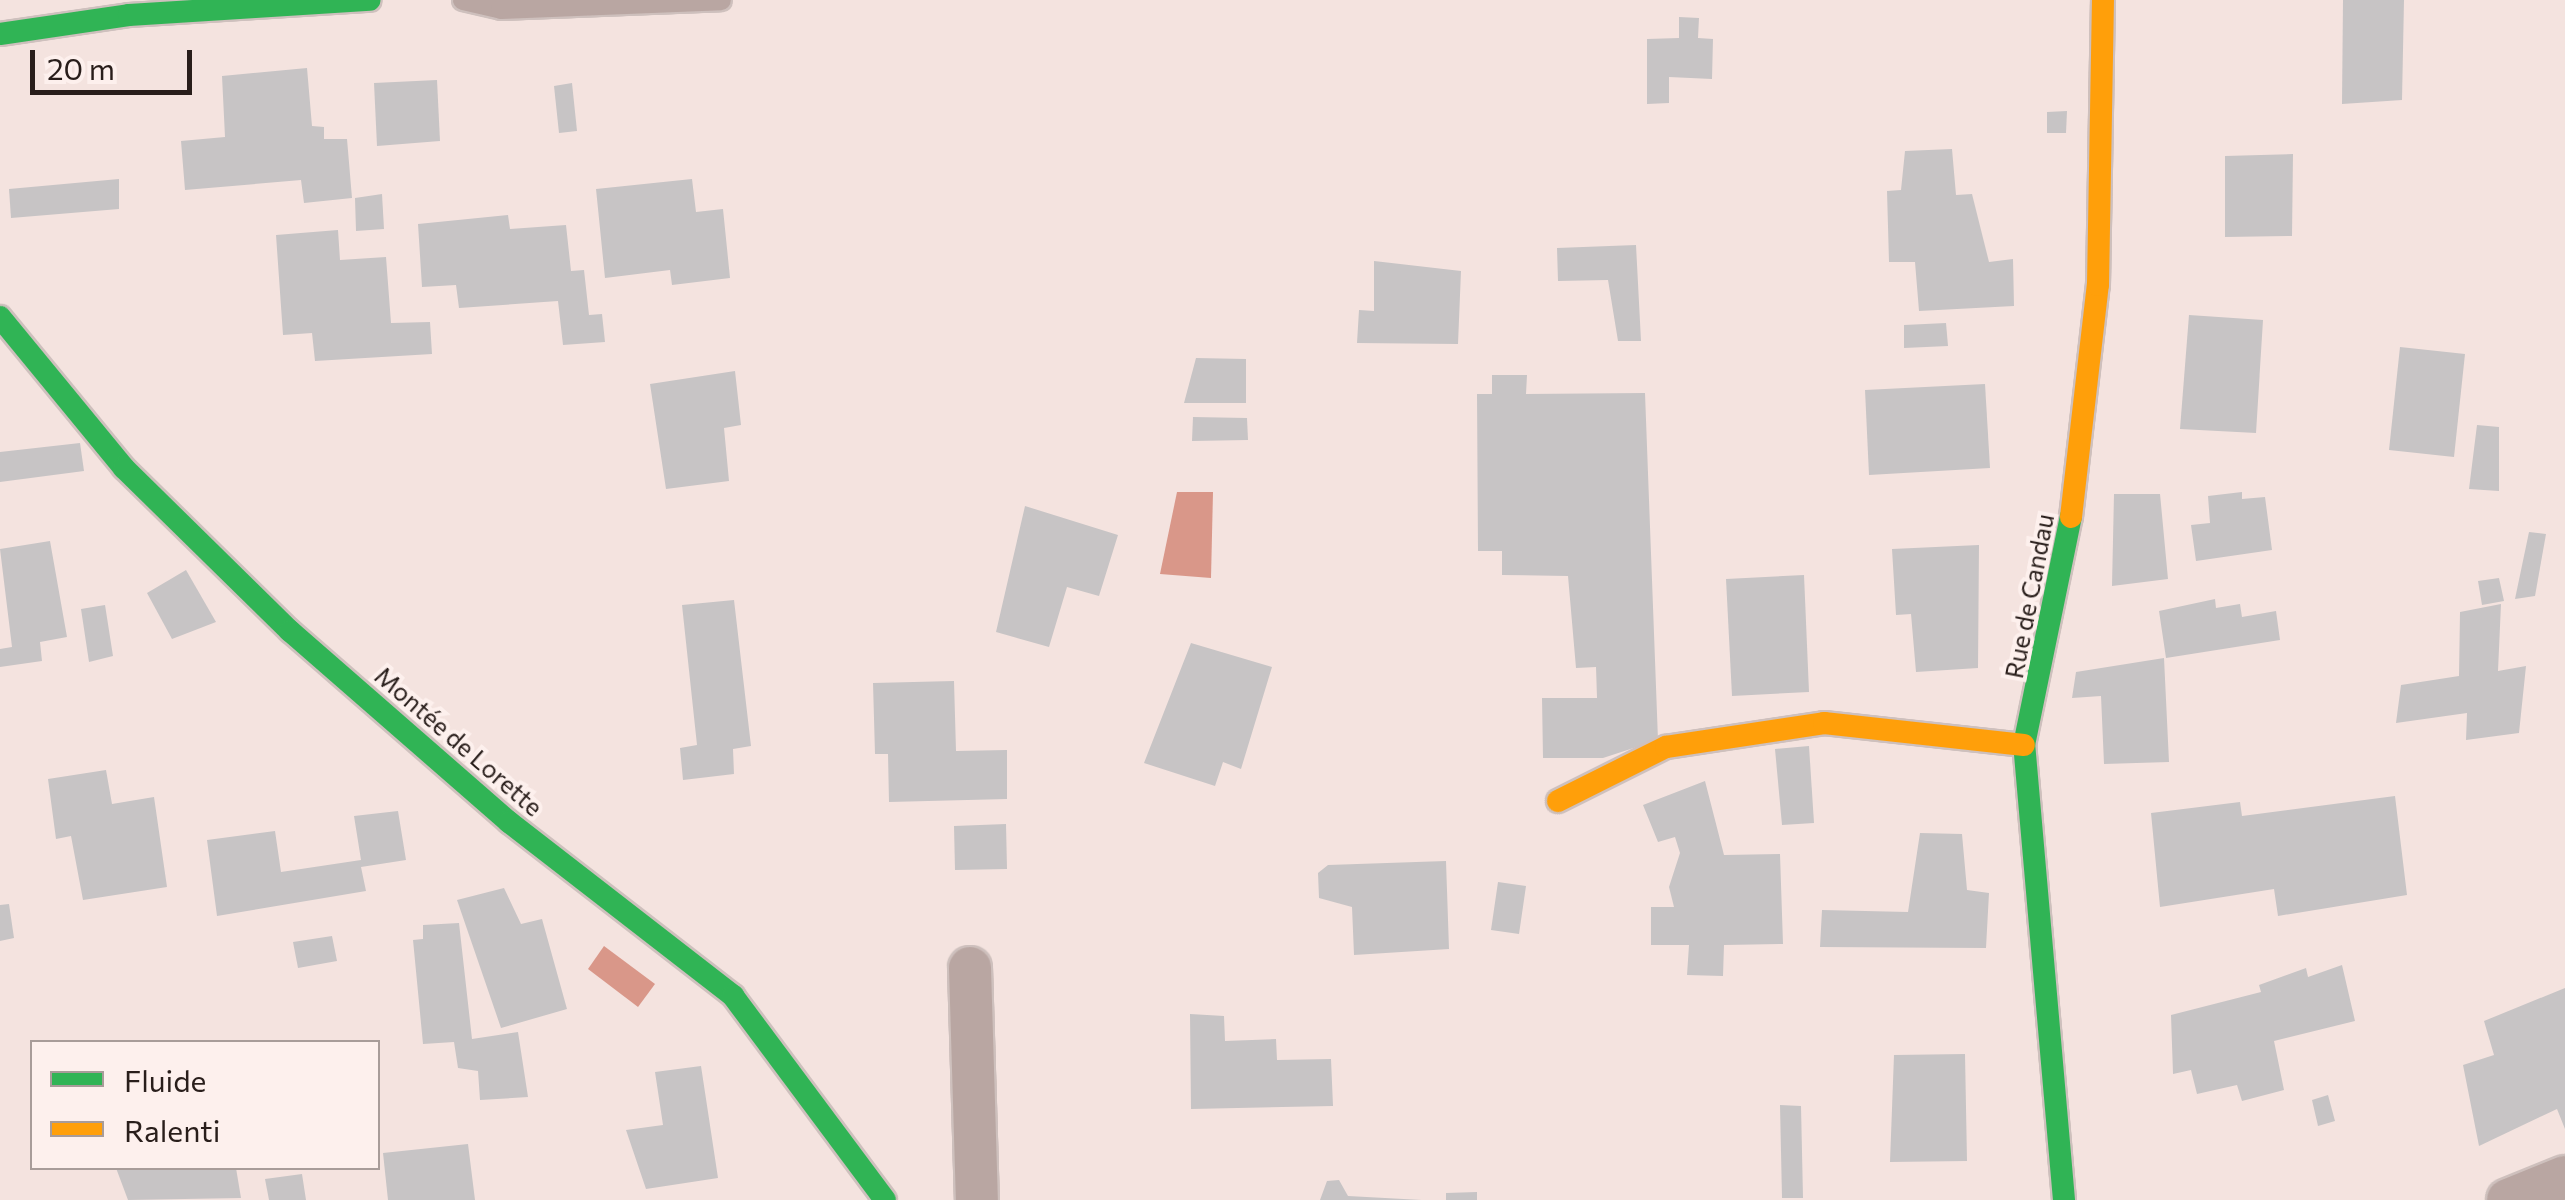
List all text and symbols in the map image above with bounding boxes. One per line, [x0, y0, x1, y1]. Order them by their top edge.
scale bar [35, 30, 198, 92]
text: 20 m [47, 49, 115, 86]
street label: Rue de Candau [1998, 511, 2060, 681]
street label: Montée de Lorette [369, 660, 549, 822]
legend [30, 1040, 380, 1170]
text: Fluide [124, 1061, 206, 1098]
text: Ralenti [124, 1111, 220, 1148]

